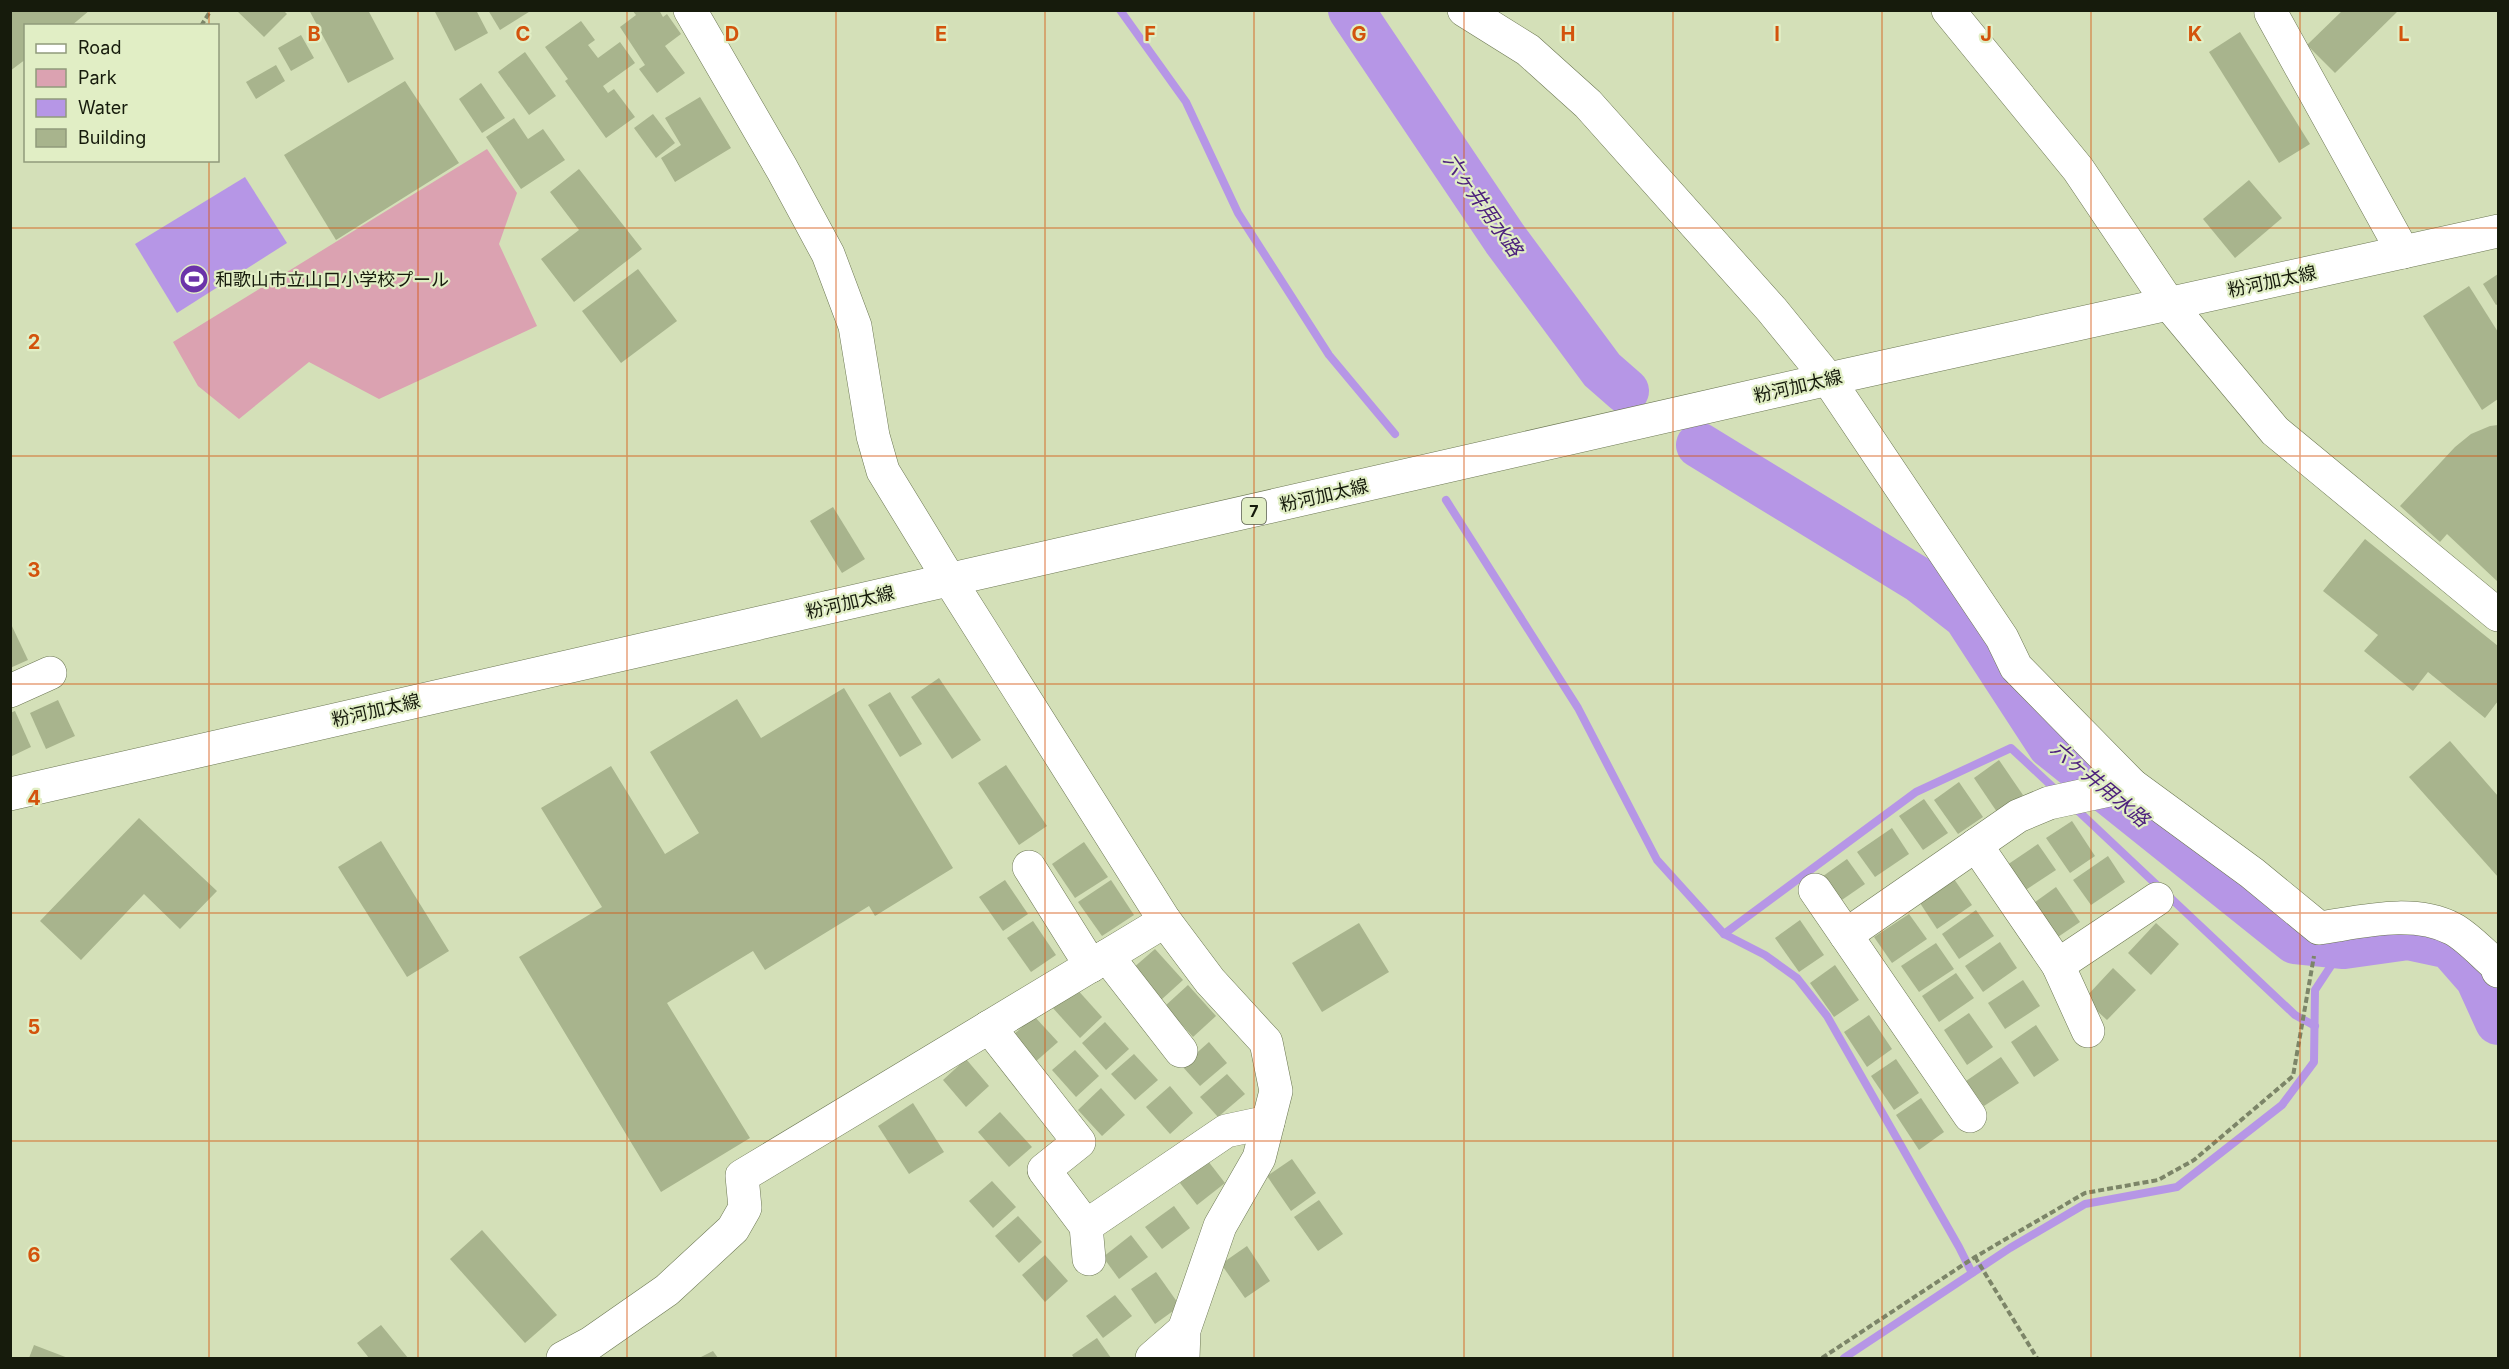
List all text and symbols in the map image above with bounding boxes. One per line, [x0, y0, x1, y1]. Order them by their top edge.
text: B [307, 22, 321, 46]
text: C [516, 22, 530, 46]
text: D [725, 22, 739, 46]
text: E [935, 22, 947, 46]
text: F [1144, 22, 1156, 46]
text: G [1351, 22, 1367, 46]
text: H [1561, 22, 1575, 46]
text: I [1774, 22, 1780, 46]
text: J [1980, 22, 1992, 46]
text: K [2188, 22, 2202, 46]
text: L [2398, 22, 2410, 46]
legend [24, 24, 219, 162]
text: Road [78, 37, 121, 58]
text: Park [78, 67, 117, 88]
text: Water [78, 97, 128, 118]
text: Building [78, 127, 146, 148]
water label: 六ヶ井用水路 [1439, 149, 1528, 263]
street label: 粉河加太線 [2226, 261, 2318, 301]
sports icon: 和歌山市立山口小学校プール [178, 263, 210, 295]
place label: 和歌山市立山口小学校プール [215, 269, 449, 290]
text: 2 [28, 330, 40, 354]
street label: 粉河加太線 [1752, 366, 1844, 406]
street label: 粉河加太線 [1278, 475, 1370, 515]
road number: 7 [1242, 498, 1266, 524]
text: 3 [28, 558, 40, 582]
street label: 粉河加太線 [804, 582, 896, 622]
street label: 粉河加太線 [330, 690, 422, 730]
water label: 六ヶ井用水路 [2046, 736, 2155, 833]
text: 4 [27, 786, 41, 810]
text: 5 [28, 1015, 40, 1039]
text: 6 [28, 1243, 41, 1267]

